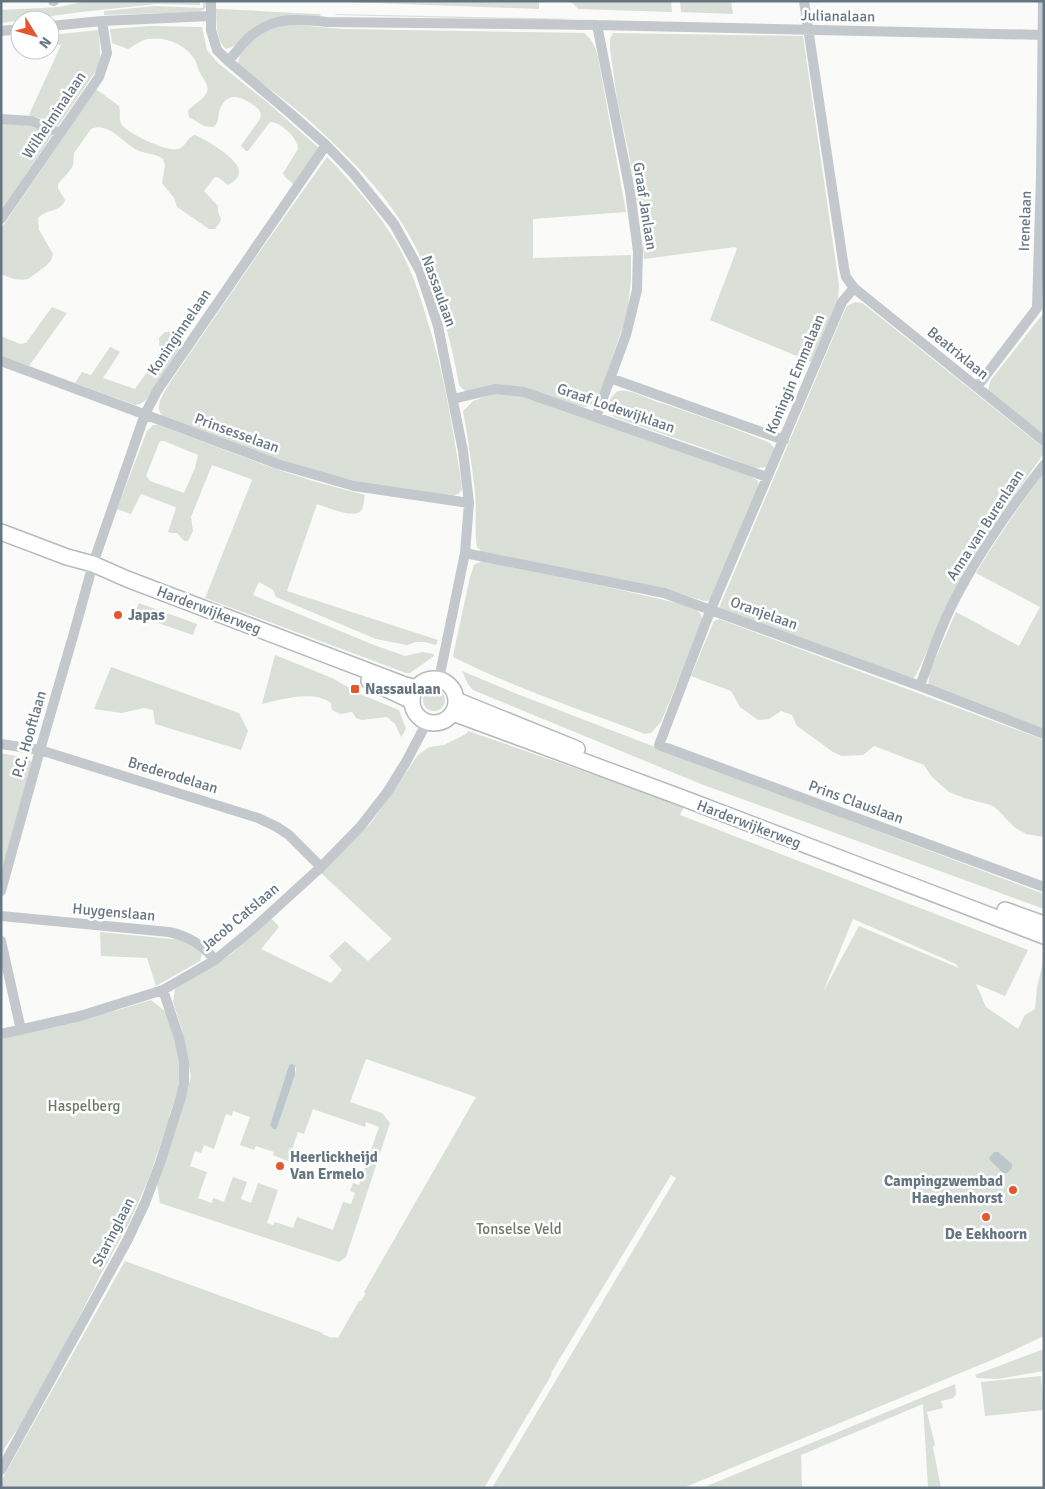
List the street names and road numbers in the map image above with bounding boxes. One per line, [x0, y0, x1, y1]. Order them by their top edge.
street label: Julianalaan [801, 6, 875, 26]
street label: Wilhelminalaan [18, 68, 90, 162]
street label: Graaf Janlaan [629, 161, 661, 251]
street label: Irenelaan [1015, 190, 1035, 252]
street label: Nassaulaan [418, 253, 460, 329]
street label: Koninginnelaan [143, 285, 215, 379]
street label: Koningin Emmalaan [762, 311, 828, 437]
street label: Beatrixlaan [924, 323, 992, 383]
street label: Graaf Lodewijklaan [555, 379, 677, 437]
street label: Prinsesselaan [192, 409, 282, 457]
street label: Anna van Burenlaan [942, 466, 1028, 584]
street label: Harderwijkerweg [154, 582, 264, 638]
street label: Oranjelaan [728, 592, 800, 634]
street label: P.C. Hooftlaan [8, 688, 50, 780]
street label: Brederodelaan [126, 753, 220, 797]
street label: Prins Clauslaan [806, 776, 906, 828]
street label: Harderwijkerweg [694, 796, 804, 852]
street label: Jacob Catslaan [197, 879, 283, 955]
street label: Huygenslaan [72, 899, 156, 925]
street label: Staringlaan [88, 1195, 138, 1269]

